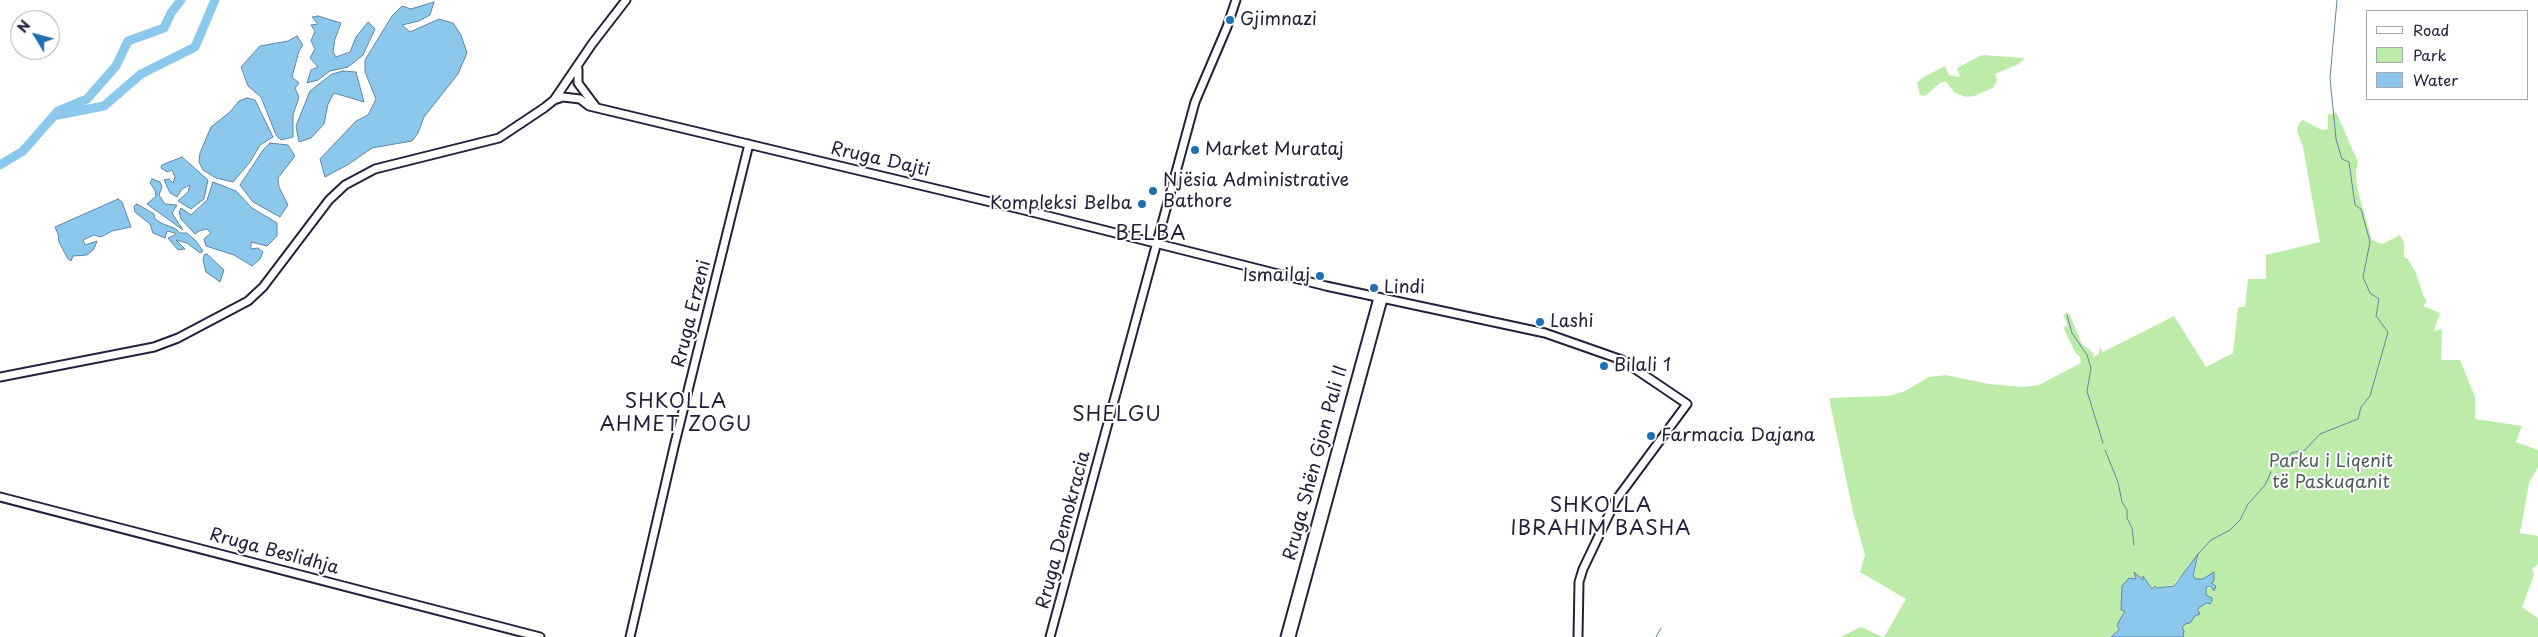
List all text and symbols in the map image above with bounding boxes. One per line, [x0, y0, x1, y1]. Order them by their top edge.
place label: Gjimnazi [1240, 9, 1317, 31]
north arrow [10, 10, 60, 60]
legend [2366, 10, 2528, 100]
marker: Gjimnazi [1224, 14, 1236, 26]
text: N [12, 16, 35, 37]
text: Road [2413, 18, 2449, 41]
text: Park [2413, 43, 2447, 66]
text: Water [2413, 68, 2458, 91]
street label: Rruga Dajti [828, 138, 932, 182]
place label: Market Murataj [1205, 139, 1344, 161]
marker: Market Murataj [1189, 144, 1201, 156]
place label: Njësia Administrative Bathore [1163, 170, 1349, 212]
marker: Njësia Administrative Bathore [1147, 185, 1159, 197]
place label: Kompleksi Belba [990, 193, 1132, 215]
marker: Kompleksi Belba [1136, 198, 1148, 210]
district label: BELBA [1115, 222, 1187, 246]
street label: Rruga Erzeni [668, 258, 716, 370]
place label: Ismailaj [1243, 265, 1310, 287]
marker: Ismailaj [1314, 270, 1326, 282]
place label: Lindi [1384, 277, 1425, 299]
marker: Lindi [1368, 282, 1380, 294]
place label: Lashi [1550, 311, 1593, 333]
marker: Lashi [1534, 316, 1546, 328]
place label: Bilali 1 [1614, 355, 1671, 377]
marker: Bilali 1 [1598, 360, 1610, 372]
street label: Rruga Shën Gjon Pali II [1280, 363, 1352, 563]
district label: SHKOLLA AHMET ZOGU [599, 390, 753, 437]
district label: SHELGU [1072, 403, 1162, 427]
place label: Farmacia Dajana [1661, 425, 1815, 447]
marker: Farmacia Dajana [1645, 430, 1657, 442]
street label: Rruga Demokracia [1032, 448, 1096, 612]
park label: Parku i Liqenit të Paskuqanit [2269, 451, 2393, 494]
district label: SHKOLLA IBRAHIM BASHA [1508, 494, 1694, 541]
street label: Rruga Beslidhja [207, 524, 341, 580]

